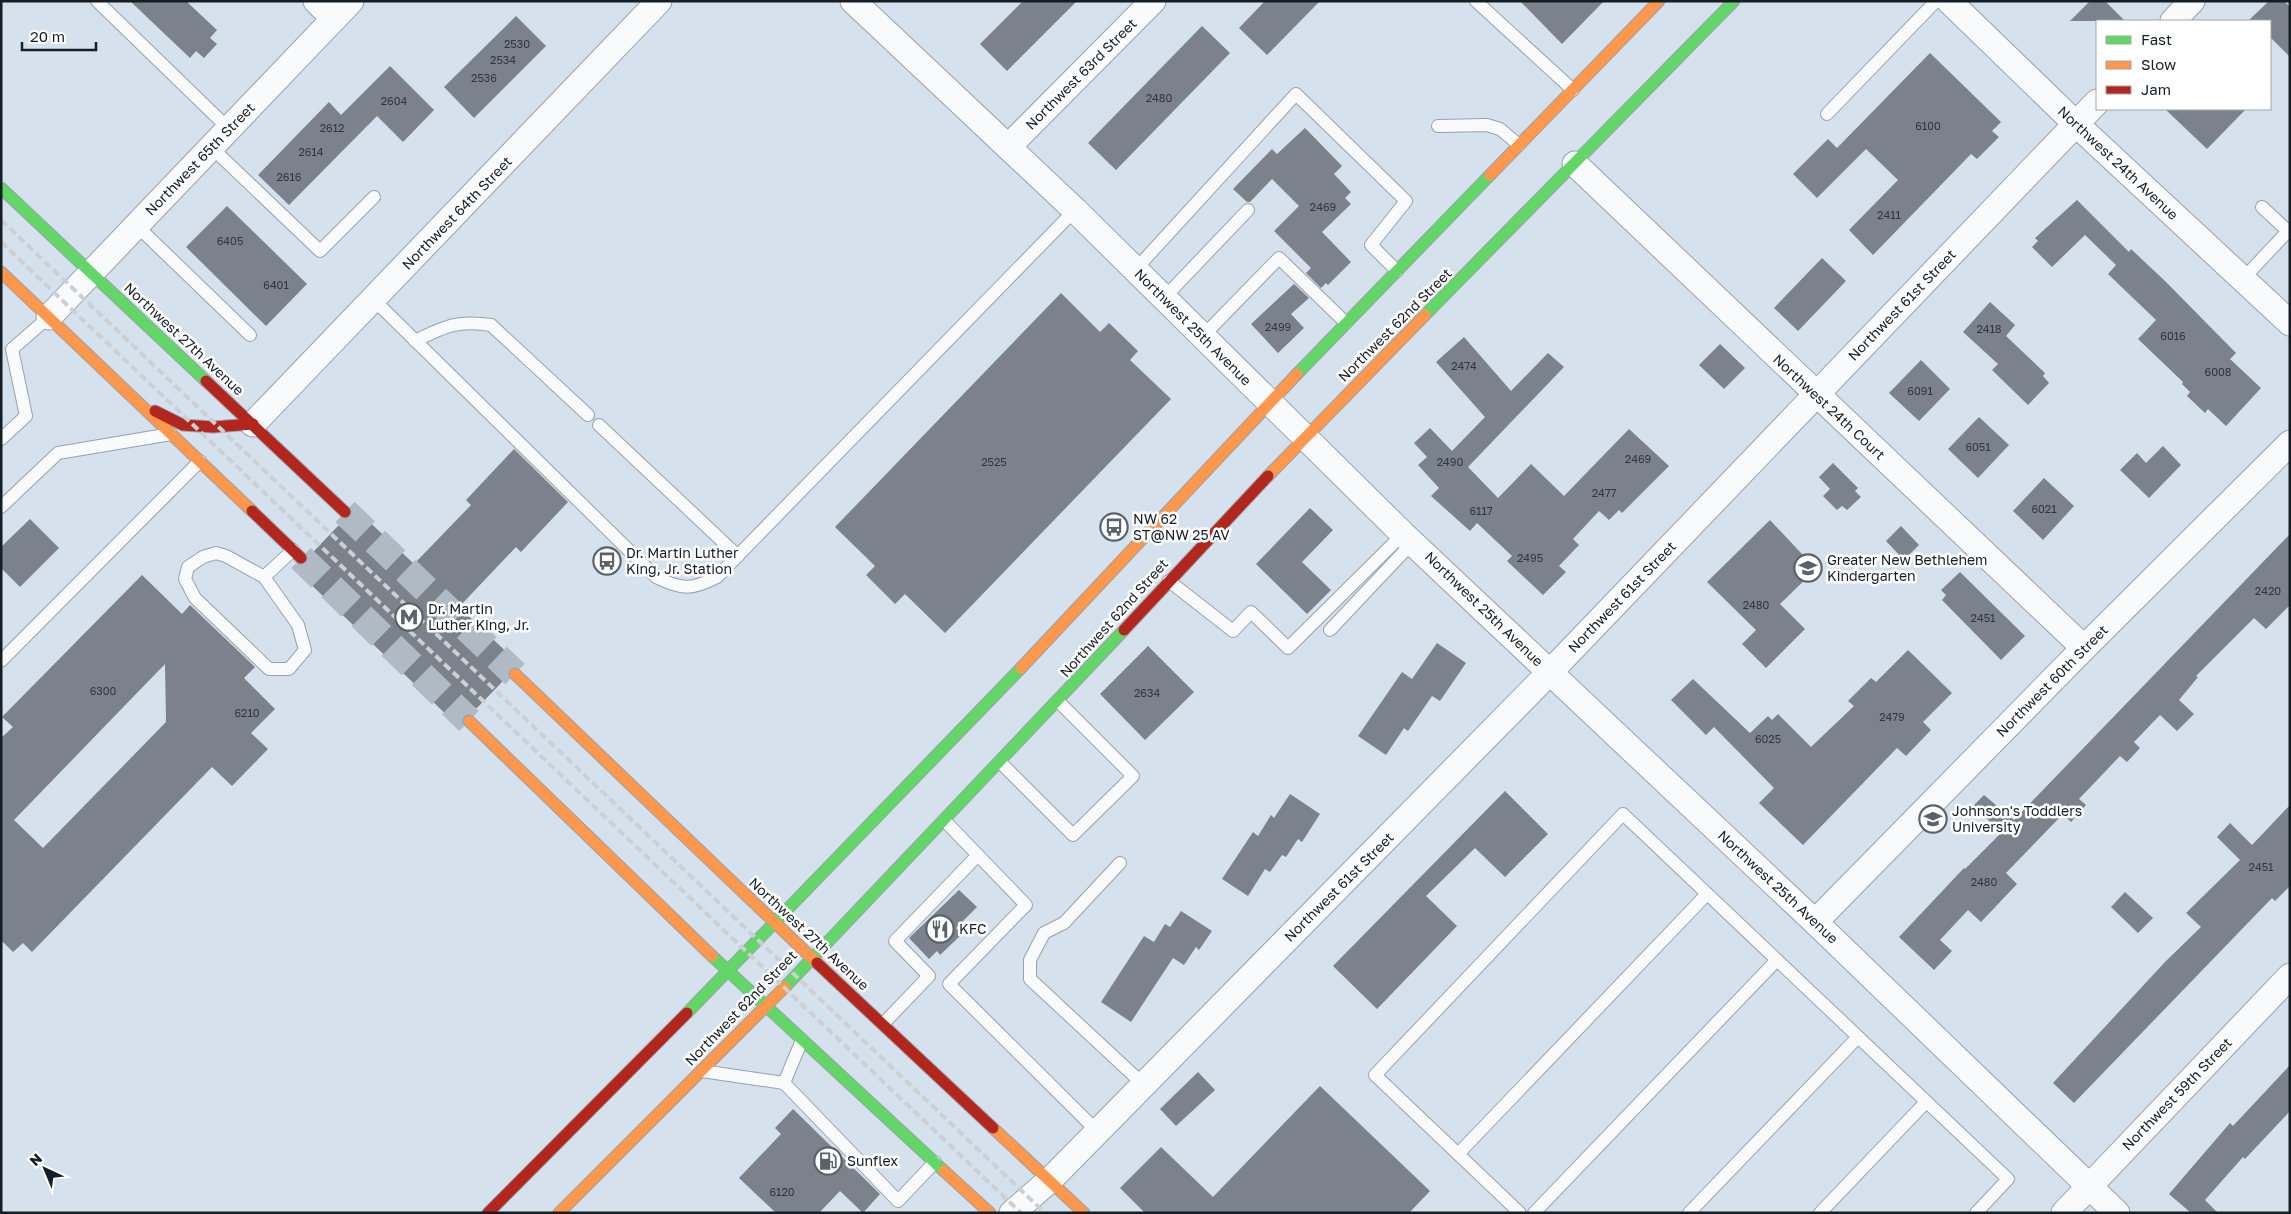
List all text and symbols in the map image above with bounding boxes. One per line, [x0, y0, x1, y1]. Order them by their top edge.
street label: Northwest 63rd Street [1022, 15, 1140, 133]
scale bar [22, 20, 96, 52]
legend [2096, 20, 2271, 110]
text: 20 m [30, 27, 65, 45]
text: Fast [2141, 30, 2172, 48]
house number: 2530 [504, 37, 530, 50]
house number: 2534 [490, 53, 516, 66]
text: Slow [2141, 55, 2176, 73]
house number: 2536 [471, 71, 497, 84]
text: Jam [2141, 80, 2171, 98]
house number: 2480 [1146, 91, 1172, 104]
house number: 2604 [381, 94, 408, 107]
street label: Northwest 65th Street [141, 99, 258, 219]
street label: Northwest 24th Avenue [2055, 102, 2182, 223]
house number: 6100 [1915, 119, 1941, 132]
house number: 2612 [320, 121, 344, 134]
house number: 2614 [298, 145, 324, 158]
street label: Northwest 64th Street [398, 152, 515, 273]
house number: 2616 [276, 170, 302, 183]
house number: 2469 [1310, 200, 1336, 213]
house number: 2411 [1877, 208, 1901, 221]
house number: 6405 [217, 234, 243, 247]
street label: Northwest 61st Street [1844, 246, 1959, 364]
street label: Northwest 62nd Street [1334, 264, 1455, 385]
street label: Northwest 25th Avenue [1131, 265, 1255, 389]
house number: 6401 [263, 278, 289, 291]
street label: Northwest 27th Avenue [121, 279, 248, 399]
house number: 2499 [1265, 320, 1291, 333]
house number: 2418 [1976, 322, 2002, 335]
house number: 6016 [2160, 329, 2186, 342]
street label: Northwest 24th Court [1770, 350, 1889, 463]
house number: 2474 [1451, 359, 1477, 372]
house number: 6008 [2204, 365, 2232, 378]
house number: 6091 [1907, 384, 1933, 397]
house number: 6051 [1965, 440, 1991, 453]
house number: 2469 [1625, 452, 1651, 465]
house number: 2525 [981, 455, 1007, 468]
house number: 2490 [1437, 455, 1463, 468]
house number: 2477 [1592, 486, 1617, 499]
house number: 6021 [2031, 502, 2057, 515]
house number: 6117 [1469, 504, 1493, 517]
place label: NW 62 ST@NW 25 AV [1133, 510, 1230, 543]
bus stop icon: NW 62 ST@NW 25 AV [1099, 512, 1129, 542]
street label: Northwest 61st Street [1564, 538, 1679, 656]
place label: Dr. Martin Luther King, Jr. Station [626, 544, 739, 577]
bus stop icon: Dr. Martin Luther King, Jr. Station [592, 546, 622, 576]
street label: Northwest 25th Avenue [1422, 548, 1547, 670]
house number: 2495 [1517, 551, 1543, 564]
place label: Greater New Bethlehem Kindergarten [1827, 551, 1988, 584]
school or university icon: Greater New Bethlehem Kindergarten [1793, 553, 1823, 583]
street label: Northwest 62nd Street [1056, 555, 1171, 680]
house number: 2420 [2255, 584, 2281, 597]
house number: 2480 [1743, 598, 1769, 611]
place label: Dr. Martin Luther King, Jr. [428, 600, 530, 633]
metro station icon: Dr. Martin Luther King, Jr. [394, 602, 424, 632]
house number: 2451 [1971, 611, 1995, 624]
street label: Northwest 60th Street [1992, 621, 2111, 740]
house number: 6300 [90, 684, 117, 697]
house number: 2634 [1134, 686, 1160, 699]
house number: 6210 [234, 706, 260, 719]
house number: 2479 [1879, 710, 1905, 723]
house number: 6025 [1755, 732, 1781, 745]
place label: Johnson's Toddlers University [1952, 802, 2082, 835]
school or university icon: Johnson's Toddlers University [1918, 804, 1948, 834]
street label: Northwest 25th Avenue [1715, 827, 1842, 947]
street label: Northwest 61st Street [1280, 828, 1397, 945]
house number: 2451 [2249, 860, 2273, 873]
street label: Northwest 27th Avenue [746, 874, 873, 994]
house number: 2480 [1971, 875, 1997, 888]
restaurant icon: KFC [925, 914, 955, 944]
place label: KFC [959, 920, 986, 937]
street label: Northwest 62nd Street [681, 947, 800, 1069]
street label: Northwest 59th Street [2118, 1034, 2235, 1154]
north arrow [20, 1144, 70, 1194]
fuel station icon: Sunflex [813, 1146, 843, 1176]
text: N [26, 1149, 45, 1169]
place label: Sunflex [847, 1152, 898, 1169]
house number: 6120 [769, 1185, 795, 1198]

